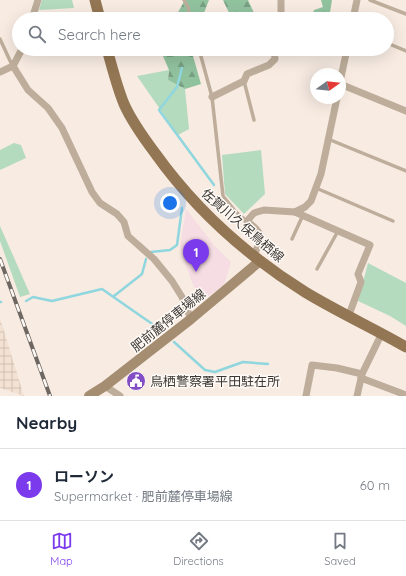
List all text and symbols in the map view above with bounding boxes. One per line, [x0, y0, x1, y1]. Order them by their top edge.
search box [12, 12, 394, 56]
icon: search [26, 23, 48, 45]
text: Search here [58, 25, 141, 44]
north arrow [310, 68, 346, 104]
street label: 佐賀川久保鳥栖線 [199, 185, 287, 265]
your location [160, 193, 180, 213]
pin: 1 [183, 239, 209, 272]
street label: 肥前麓停車場線 [128, 285, 208, 355]
public building icon: 鳥栖警察署平田駐在所 [125, 370, 147, 392]
place label: 鳥栖警察署平田駐在所 [150, 373, 280, 389]
text: Nearby [16, 412, 77, 433]
text: ローソン [54, 467, 114, 486]
text: 1 [26, 477, 32, 493]
text: 60 m [360, 477, 390, 493]
text: Supermarket · 肥前麓停車場線 [54, 488, 233, 504]
tab: Map [50, 530, 73, 568]
tab: Directions [173, 530, 224, 568]
tab: Saved [324, 530, 356, 568]

